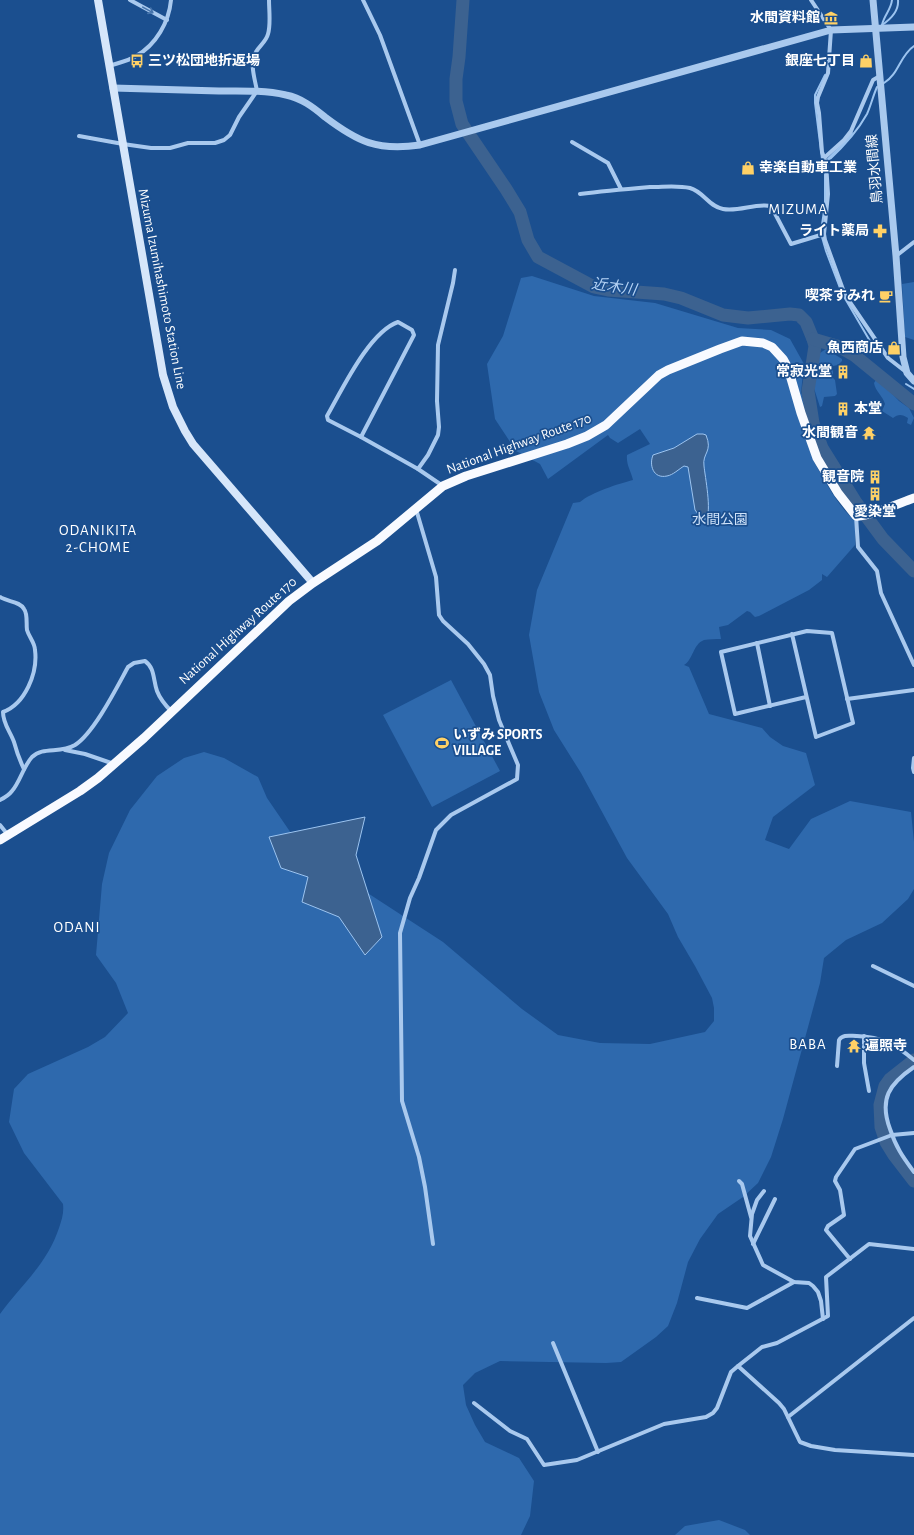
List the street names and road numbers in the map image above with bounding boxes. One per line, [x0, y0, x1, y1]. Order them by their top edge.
street label: 鳥羽水間線 [864, 134, 885, 205]
street label: Mizuma Izumihashimoto Station Line [136, 188, 188, 390]
street label: National Highway Route 170 [445, 411, 593, 477]
street label: National Highway Route 170 [177, 575, 299, 687]

